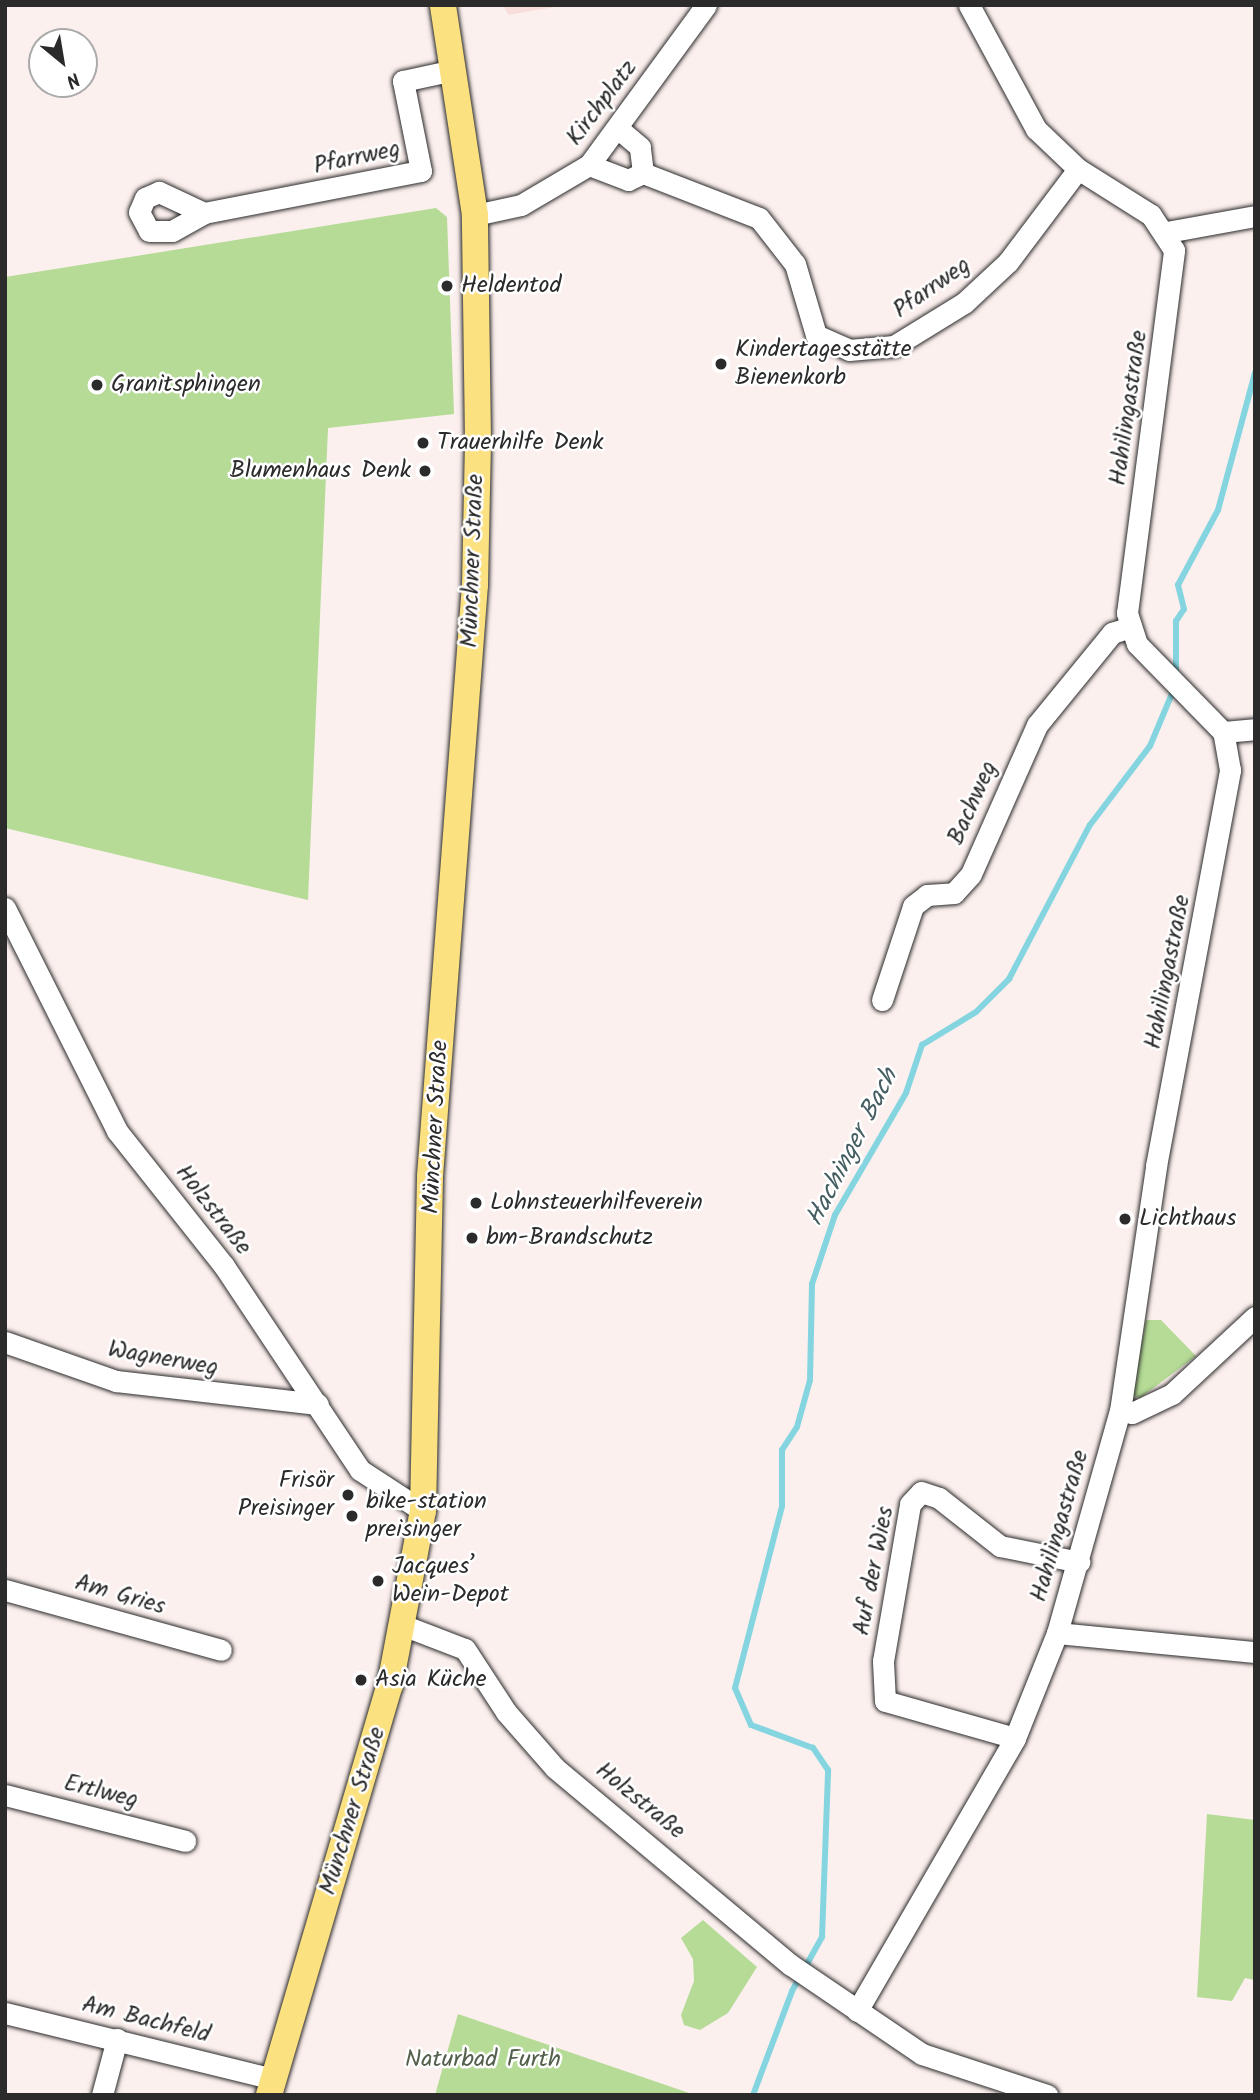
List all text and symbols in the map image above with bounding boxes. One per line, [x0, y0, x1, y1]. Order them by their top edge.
north arrow [28, 28, 98, 98]
street label: Kirchplatz [560, 54, 644, 152]
text: N [60, 63, 85, 95]
street label: Pfarrweg [311, 135, 403, 181]
street label: Pfarrweg [888, 251, 976, 325]
place label: Heldentod [461, 272, 561, 300]
marker: Heldentod [439, 278, 455, 294]
street label: Hahilingastraße [1104, 329, 1154, 487]
place label: Kindertagesstätte Bienenkorb [735, 336, 912, 392]
marker: Kindertagesstätte Bienenkorb [713, 356, 729, 372]
place label: Granitsphingen [111, 371, 261, 399]
marker: Granitsphingen [89, 377, 105, 393]
place label: Trauerhilfe Denk [437, 429, 604, 457]
marker: Trauerhilfe Denk [415, 435, 431, 451]
place label: Blumenhaus Denk [230, 457, 411, 485]
marker: Blumenhaus Denk [417, 463, 433, 479]
street label: Münchner Straße [456, 474, 490, 648]
street label: Bachweg [942, 757, 1004, 849]
street label: Hahilingastraße [1139, 892, 1197, 1052]
street label: Münchner Straße [417, 1039, 455, 1215]
water label: Hachinger Bach [800, 1064, 906, 1232]
street label: Holzstraße [169, 1159, 257, 1261]
place label: Lohnsteuerhilfeverein [490, 1189, 703, 1217]
marker: Lohnsteuerhilfeverein [468, 1195, 484, 1211]
place label: Lichthaus [1139, 1205, 1237, 1233]
marker: Lichthaus [1117, 1211, 1133, 1227]
place label: bm-Brandschutz [486, 1224, 653, 1252]
marker: bm-Brandschutz [464, 1230, 480, 1246]
street label: Wagnerweg [106, 1335, 220, 1383]
street label: Hahilingastraße [1025, 1447, 1095, 1605]
place label: Frisör Preisinger [238, 1467, 334, 1523]
marker: Frisör Preisinger [340, 1487, 356, 1503]
place label: bike-station preisinger [366, 1488, 487, 1544]
street label: Auf der Wies [847, 1504, 901, 1638]
marker: bike-station preisinger [344, 1508, 360, 1524]
place label: Jacques’ Wein-Depot [392, 1553, 509, 1609]
street label: Am Gries [71, 1568, 169, 1622]
marker: Jacques’ Wein-Depot [370, 1573, 386, 1589]
place label: Asia Küche [375, 1666, 486, 1694]
marker: Asia Küche [353, 1672, 369, 1688]
street label: Münchner Straße [314, 1724, 392, 1898]
street label: Holzstraße [589, 1756, 691, 1846]
street label: Ertlweg [61, 1769, 141, 1815]
street label: Am Bachfeld [79, 1990, 213, 2050]
park label: Naturbad Furth [405, 2046, 561, 2074]

